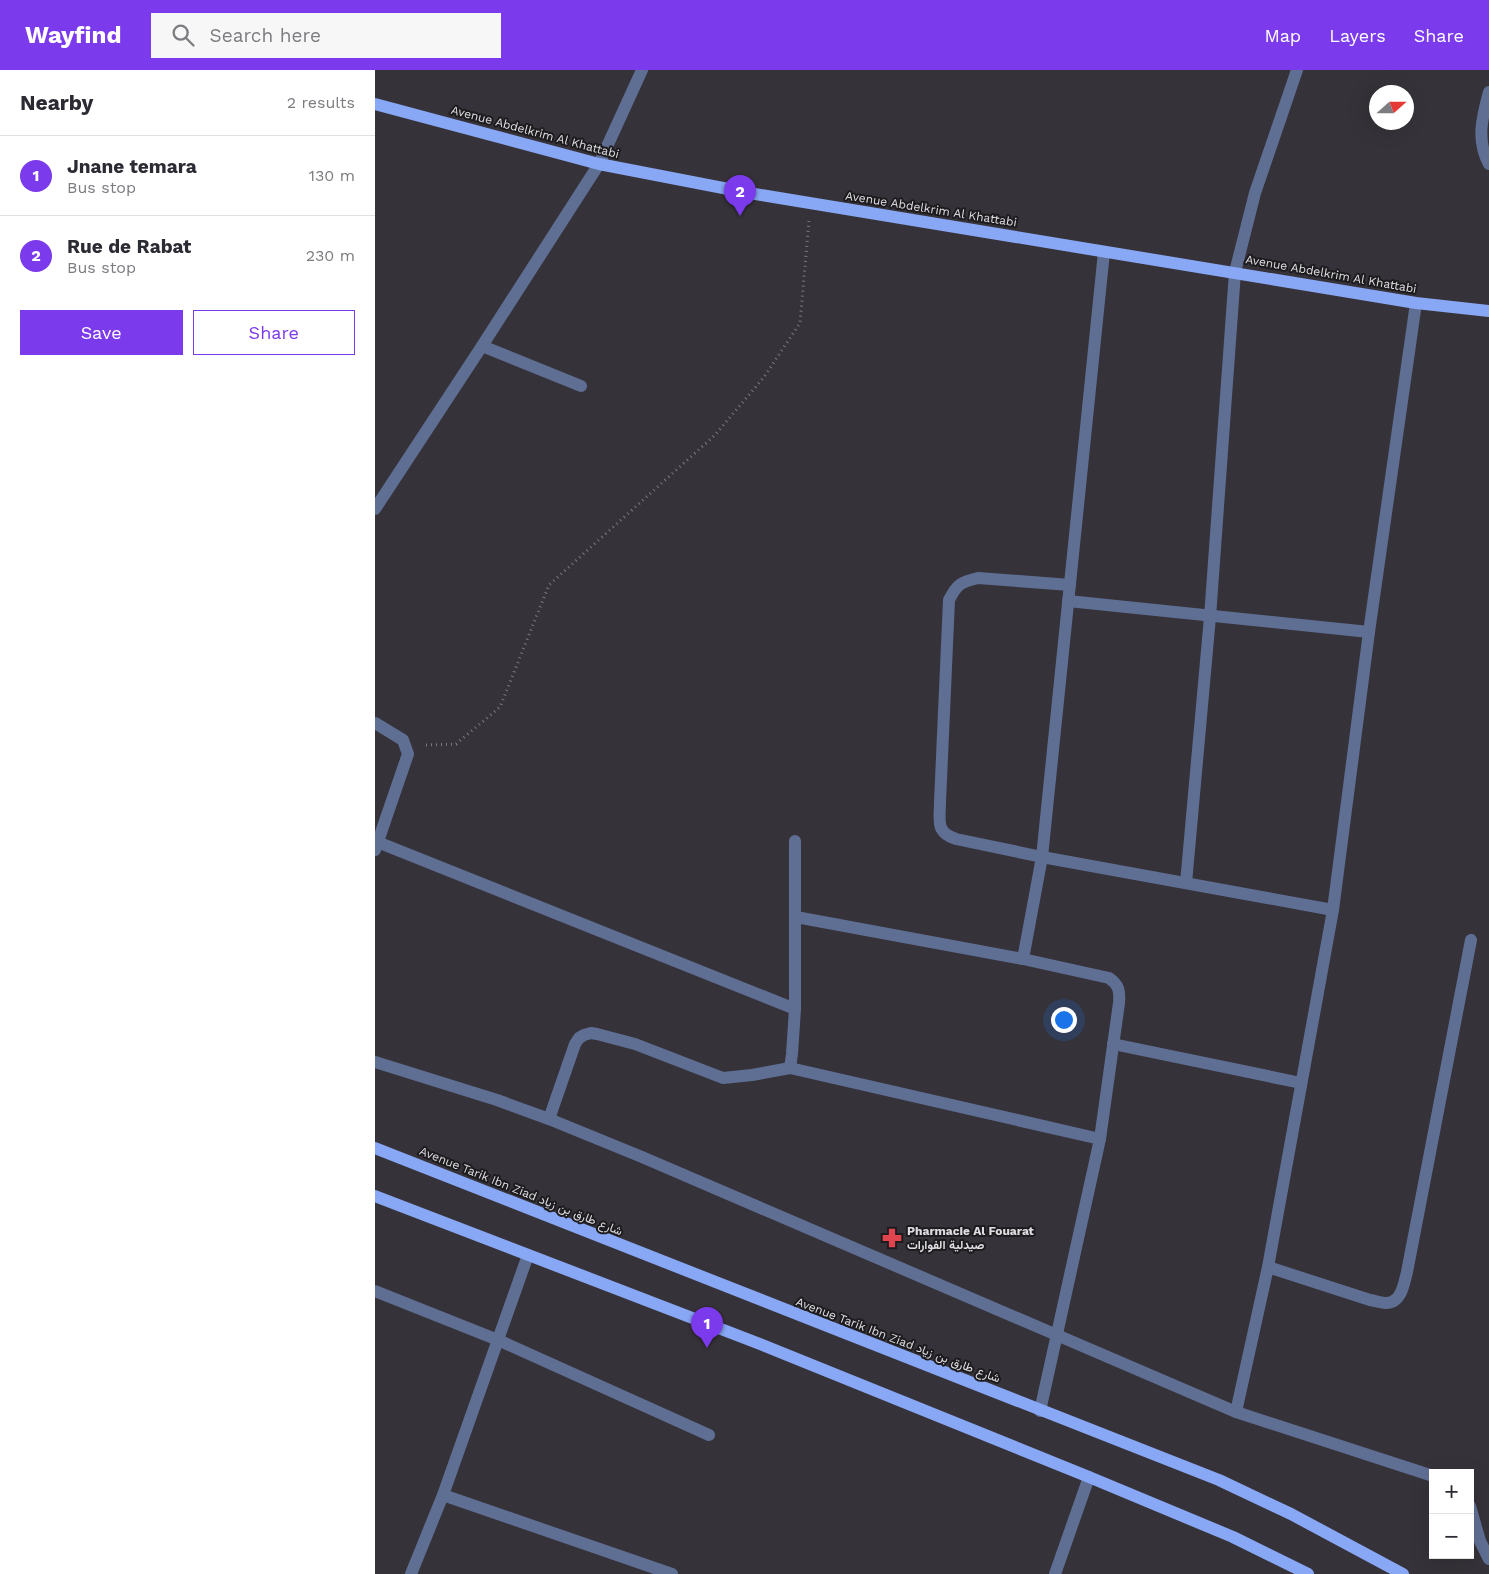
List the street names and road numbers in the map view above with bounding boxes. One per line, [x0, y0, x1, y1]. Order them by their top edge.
street label: Avenue Abdelkrim Al Khattabi [449, 103, 621, 161]
street label: Avenue Abdelkrim Al Khattabi [844, 189, 1018, 229]
street label: Avenue Abdelkrim Al Khattabi [1244, 252, 1418, 296]
street label: Avenue Tarik Ibn Ziad شارع طارق بن زياد [417, 1144, 625, 1240]
street label: Avenue Tarik Ibn Ziad شارع طارق بن زياد [793, 1294, 1002, 1387]

